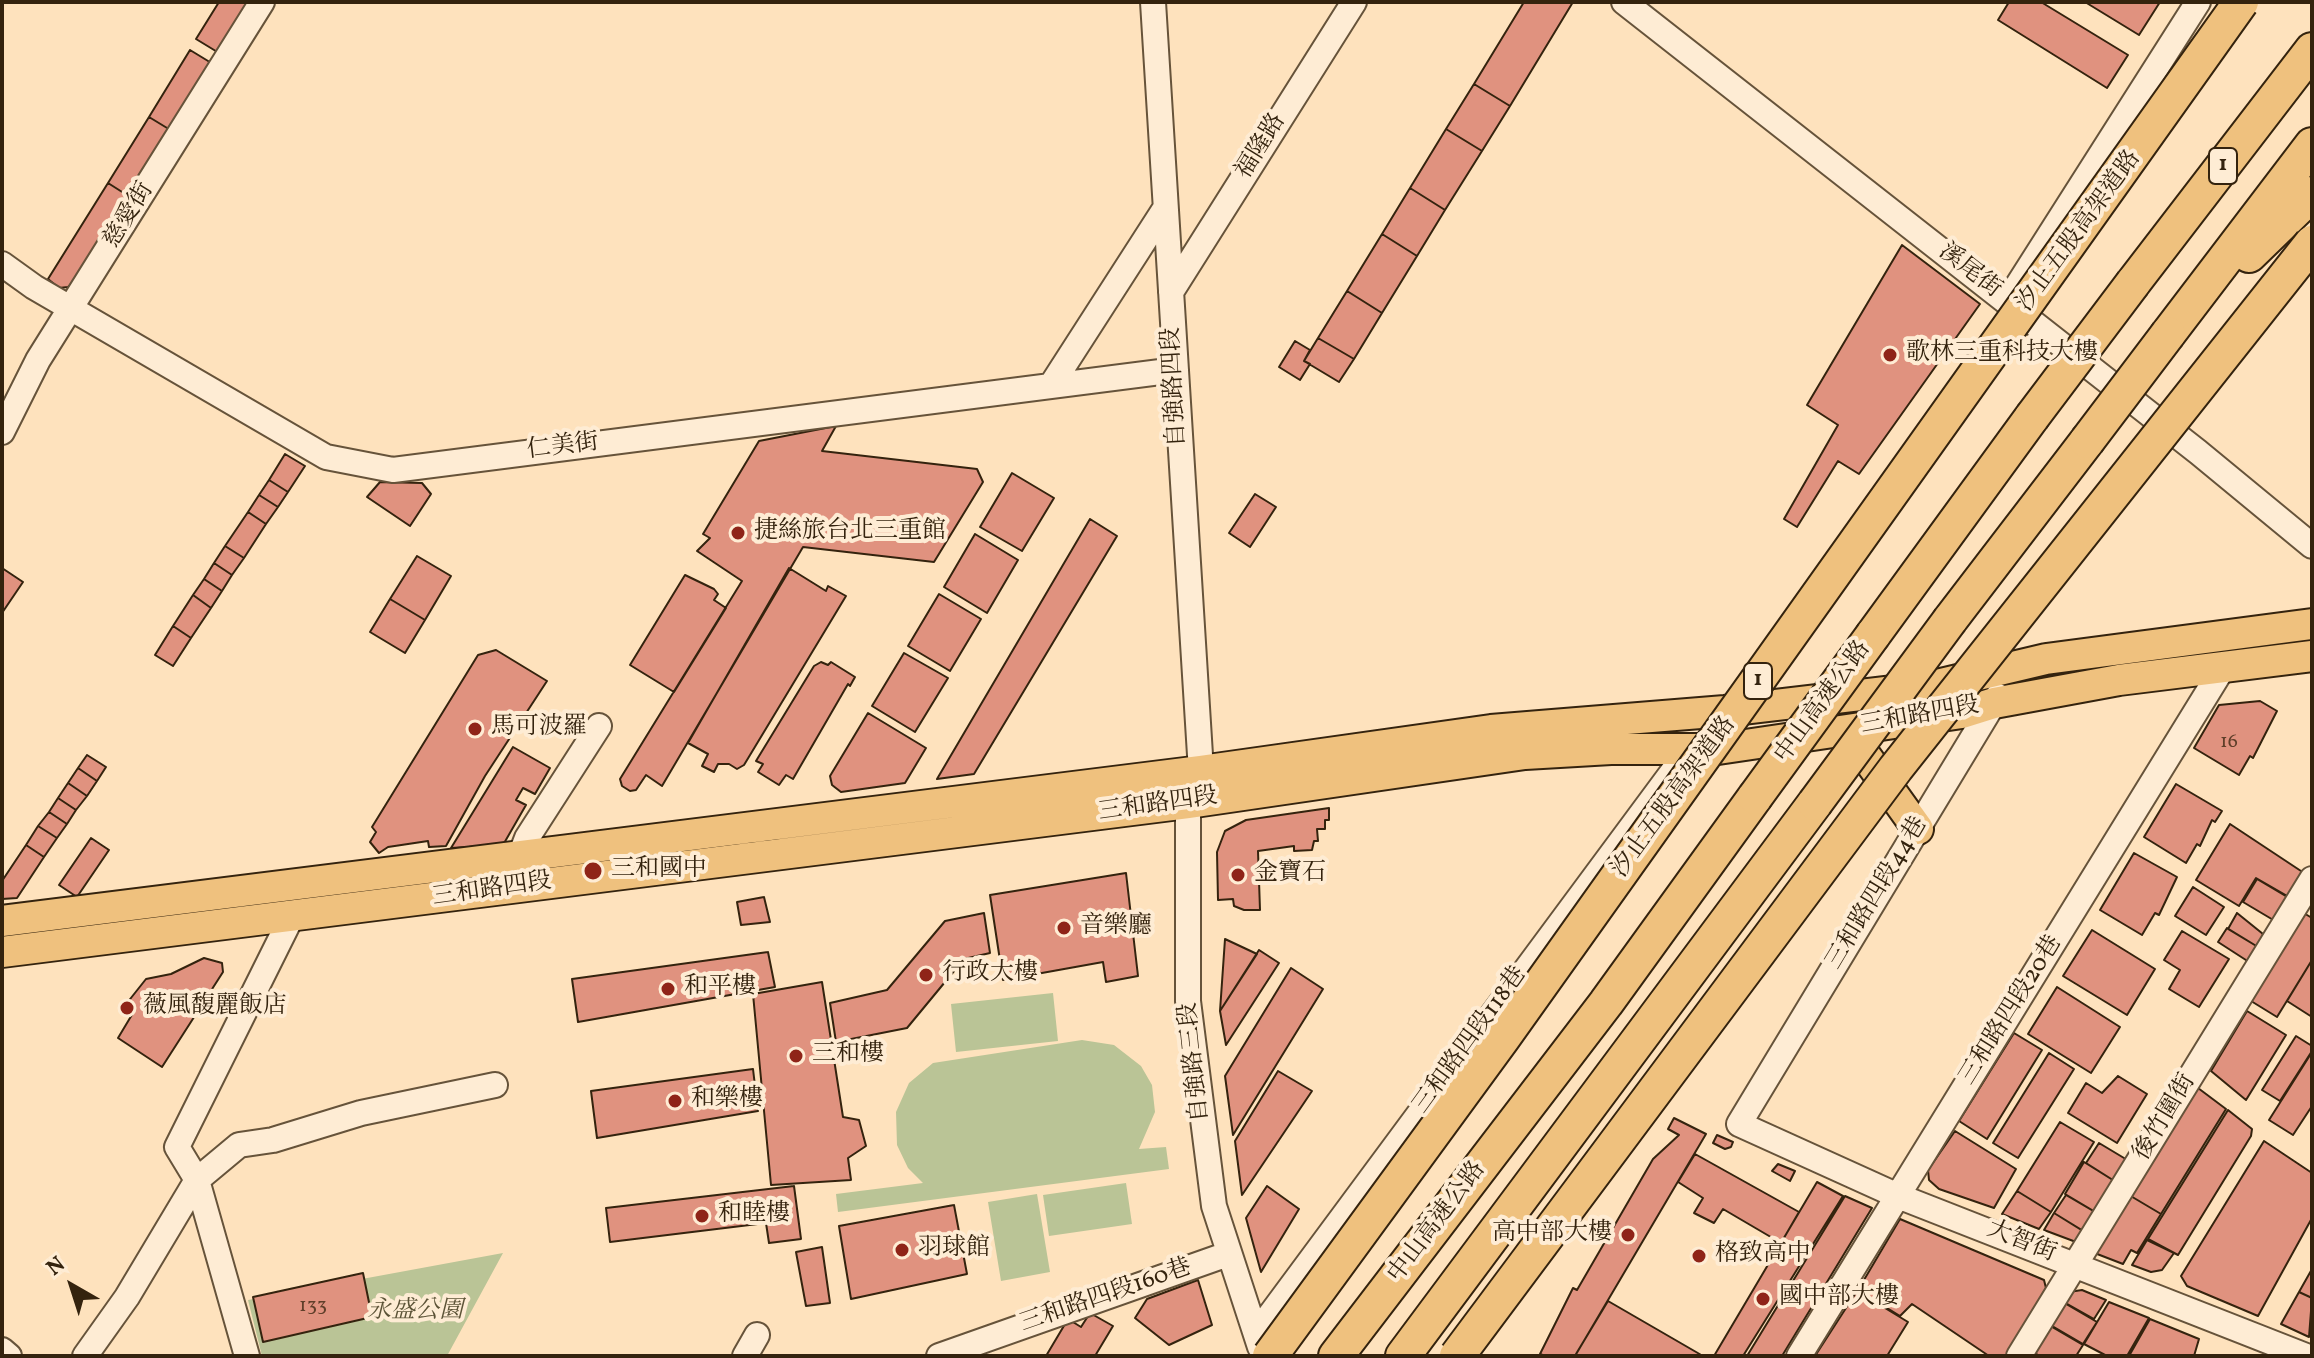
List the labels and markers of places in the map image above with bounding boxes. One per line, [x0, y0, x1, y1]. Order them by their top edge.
place label: 歌林三重科技大樓 [1906, 341, 2098, 369]
marker: 歌林三重科技大樓 [1881, 346, 1899, 364]
place label: 捷絲旅台北三重館 [754, 519, 946, 547]
marker: 捷絲旅台北三重館 [729, 524, 747, 542]
place label: 馬可波羅 [491, 715, 587, 743]
marker: 馬可波羅 [466, 720, 484, 738]
place label: 三和國中 [611, 857, 707, 885]
marker: 三和國中 [582, 860, 604, 882]
place label: 金寶石 [1254, 861, 1326, 889]
marker: 金寶石 [1229, 866, 1247, 884]
place label: 音樂廳 [1080, 914, 1152, 942]
marker: 音樂廳 [1055, 919, 1073, 937]
place label: 行政大樓 [942, 961, 1038, 989]
marker: 行政大樓 [917, 966, 935, 984]
place label: 和平樓 [684, 975, 756, 1003]
marker: 和平樓 [659, 980, 677, 998]
place label: 薇風馥麗飯店 [143, 994, 287, 1022]
marker: 薇風馥麗飯店 [118, 999, 136, 1017]
place label: 三和樓 [812, 1042, 884, 1070]
marker: 三和樓 [787, 1047, 805, 1065]
place label: 和樂樓 [691, 1087, 763, 1115]
marker: 和樂樓 [666, 1092, 684, 1110]
place label: 和睦樓 [718, 1202, 790, 1230]
marker: 和睦樓 [693, 1207, 711, 1225]
place label: 高中部大樓 [1492, 1221, 1612, 1249]
marker: 高中部大樓 [1619, 1226, 1637, 1244]
place label: 羽球館 [918, 1236, 990, 1264]
marker: 羽球館 [893, 1241, 911, 1259]
place label: 格致高中 [1715, 1242, 1811, 1270]
marker: 格致高中 [1690, 1247, 1708, 1265]
place label: 國中部大樓 [1779, 1285, 1899, 1313]
marker: 國中部大樓 [1754, 1290, 1772, 1308]

